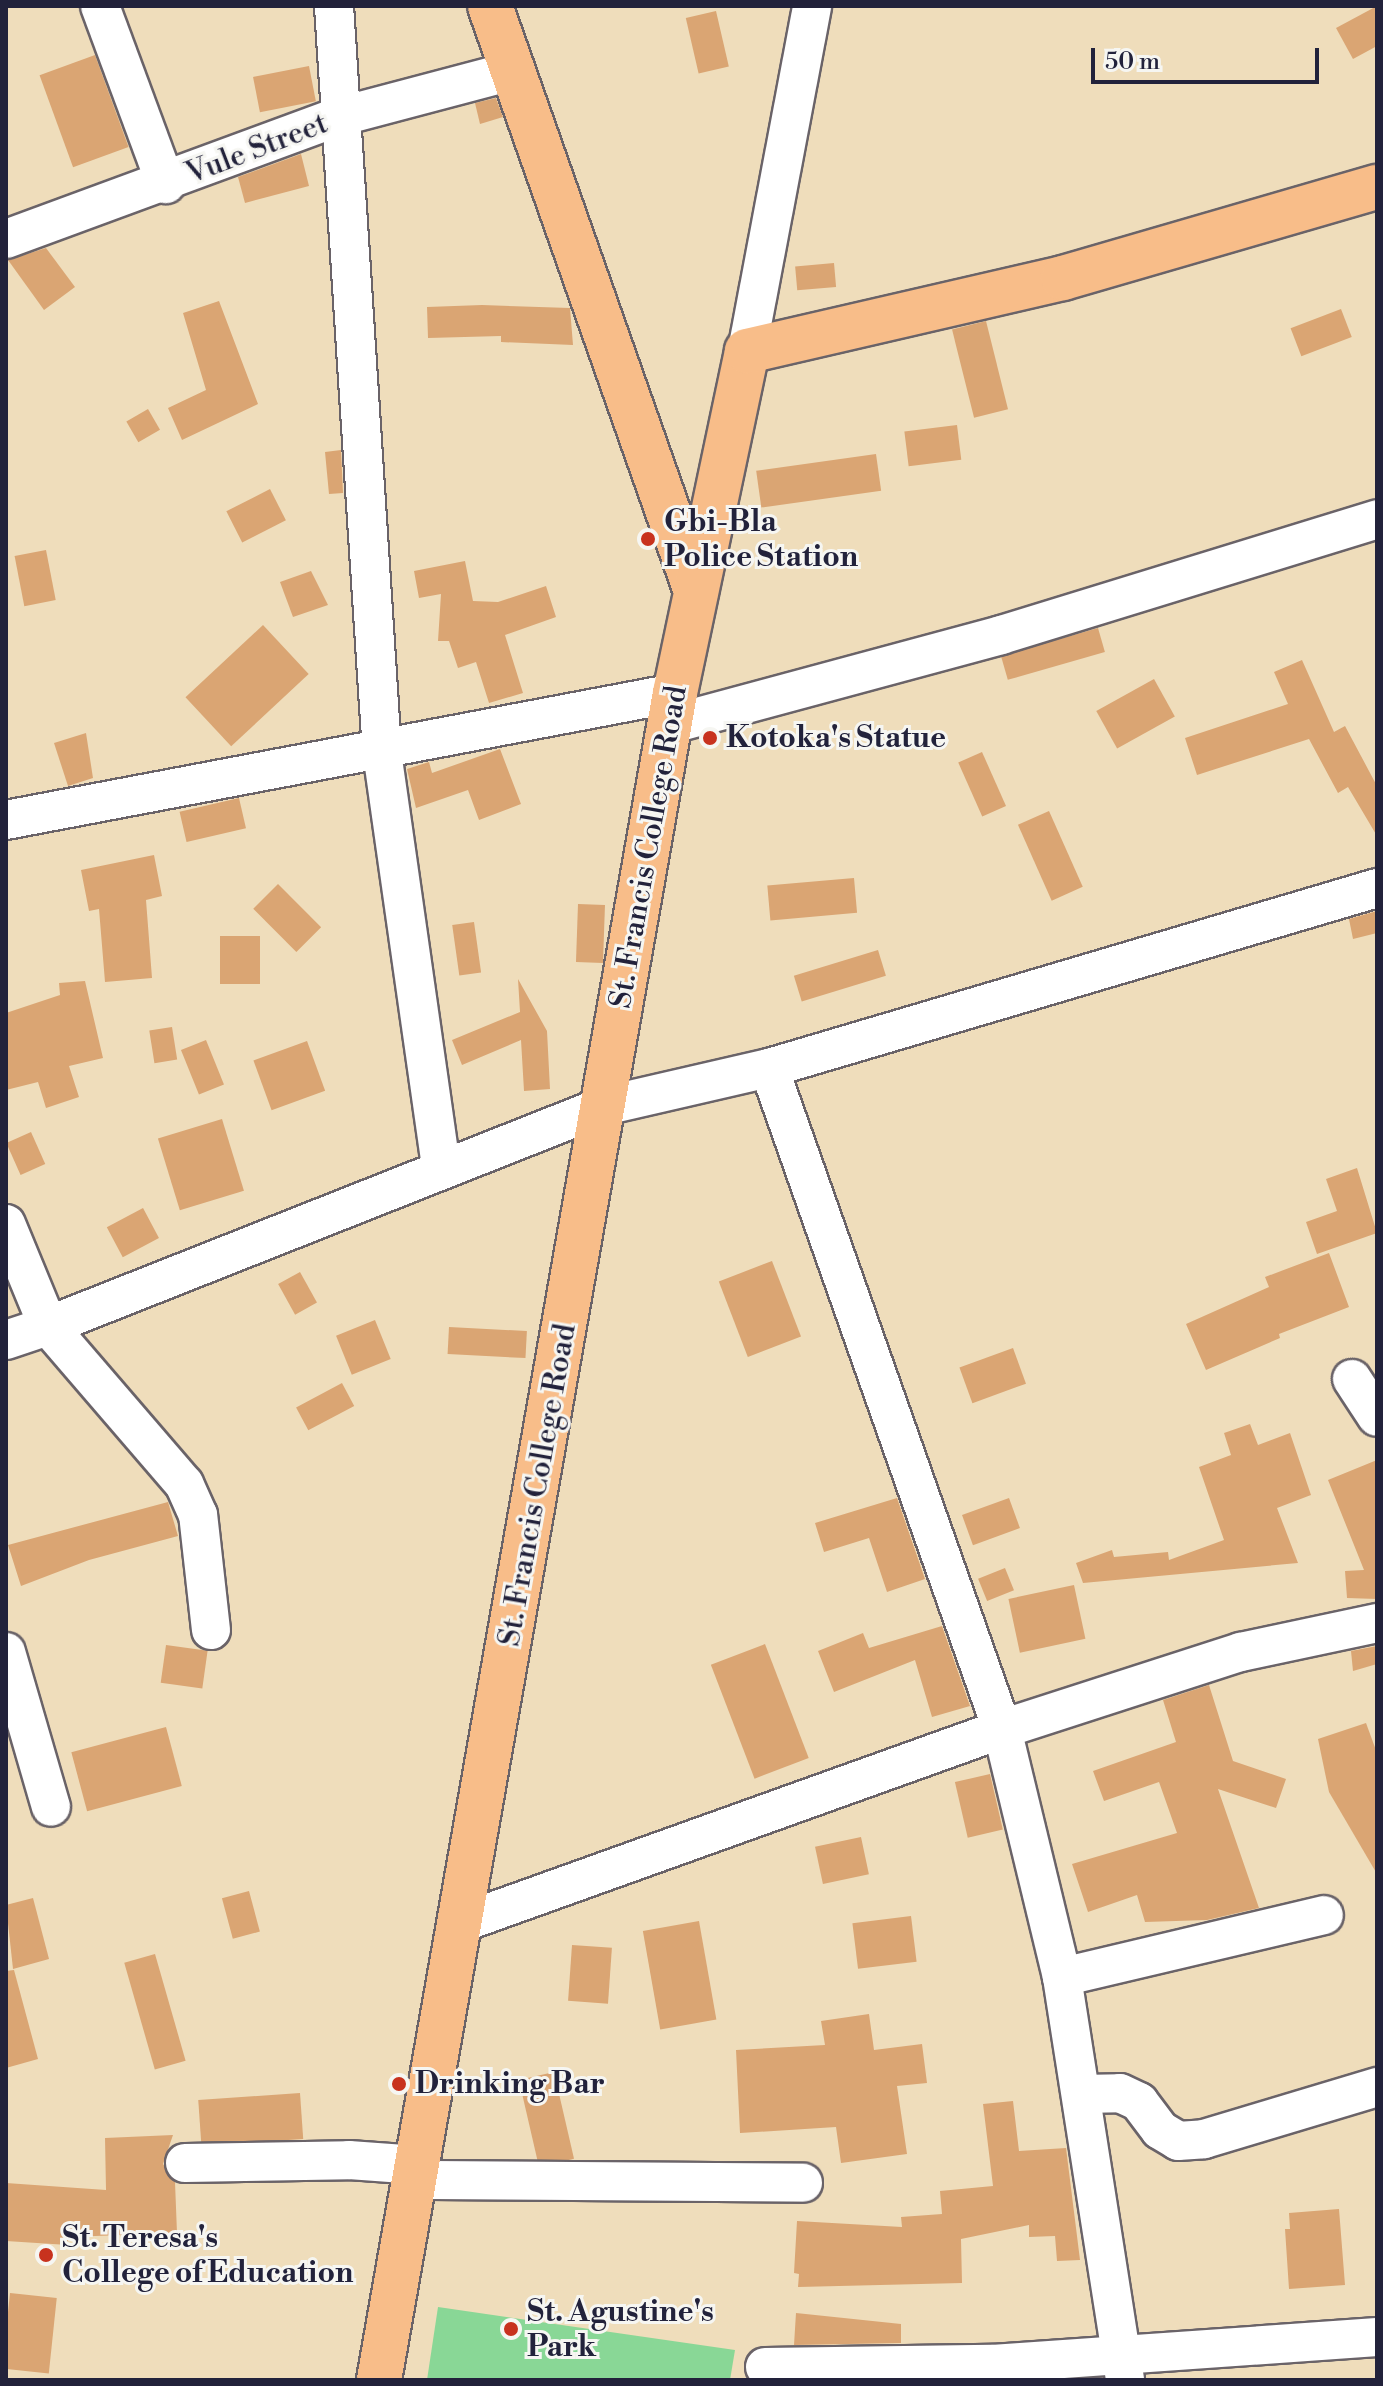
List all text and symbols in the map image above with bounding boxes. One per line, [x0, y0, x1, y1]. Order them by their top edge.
scale bar [1095, 32, 1323, 82]
text: 50 m [1105, 47, 1160, 77]
street label: Vule Street [181, 106, 333, 192]
place label: Gbi-Bla Police Station [664, 504, 858, 574]
marker: Gbi-Bla Police Station [639, 530, 657, 548]
street label: St. Francis College Road [603, 683, 695, 1011]
place label: Kotoka's Statue [726, 720, 946, 756]
marker: Kotoka's Statue [701, 729, 719, 747]
street label: St. Francis College Road [492, 1321, 584, 1649]
place label: Drinking Bar [415, 2066, 605, 2102]
marker: Drinking Bar [390, 2075, 408, 2093]
place label: St. Teresa's College of Education [62, 2220, 354, 2290]
marker: St. Teresa's College of Education [37, 2246, 55, 2264]
place label: St. Agustine's Park [527, 2294, 714, 2364]
marker: St. Agustine's Park [502, 2320, 520, 2338]

